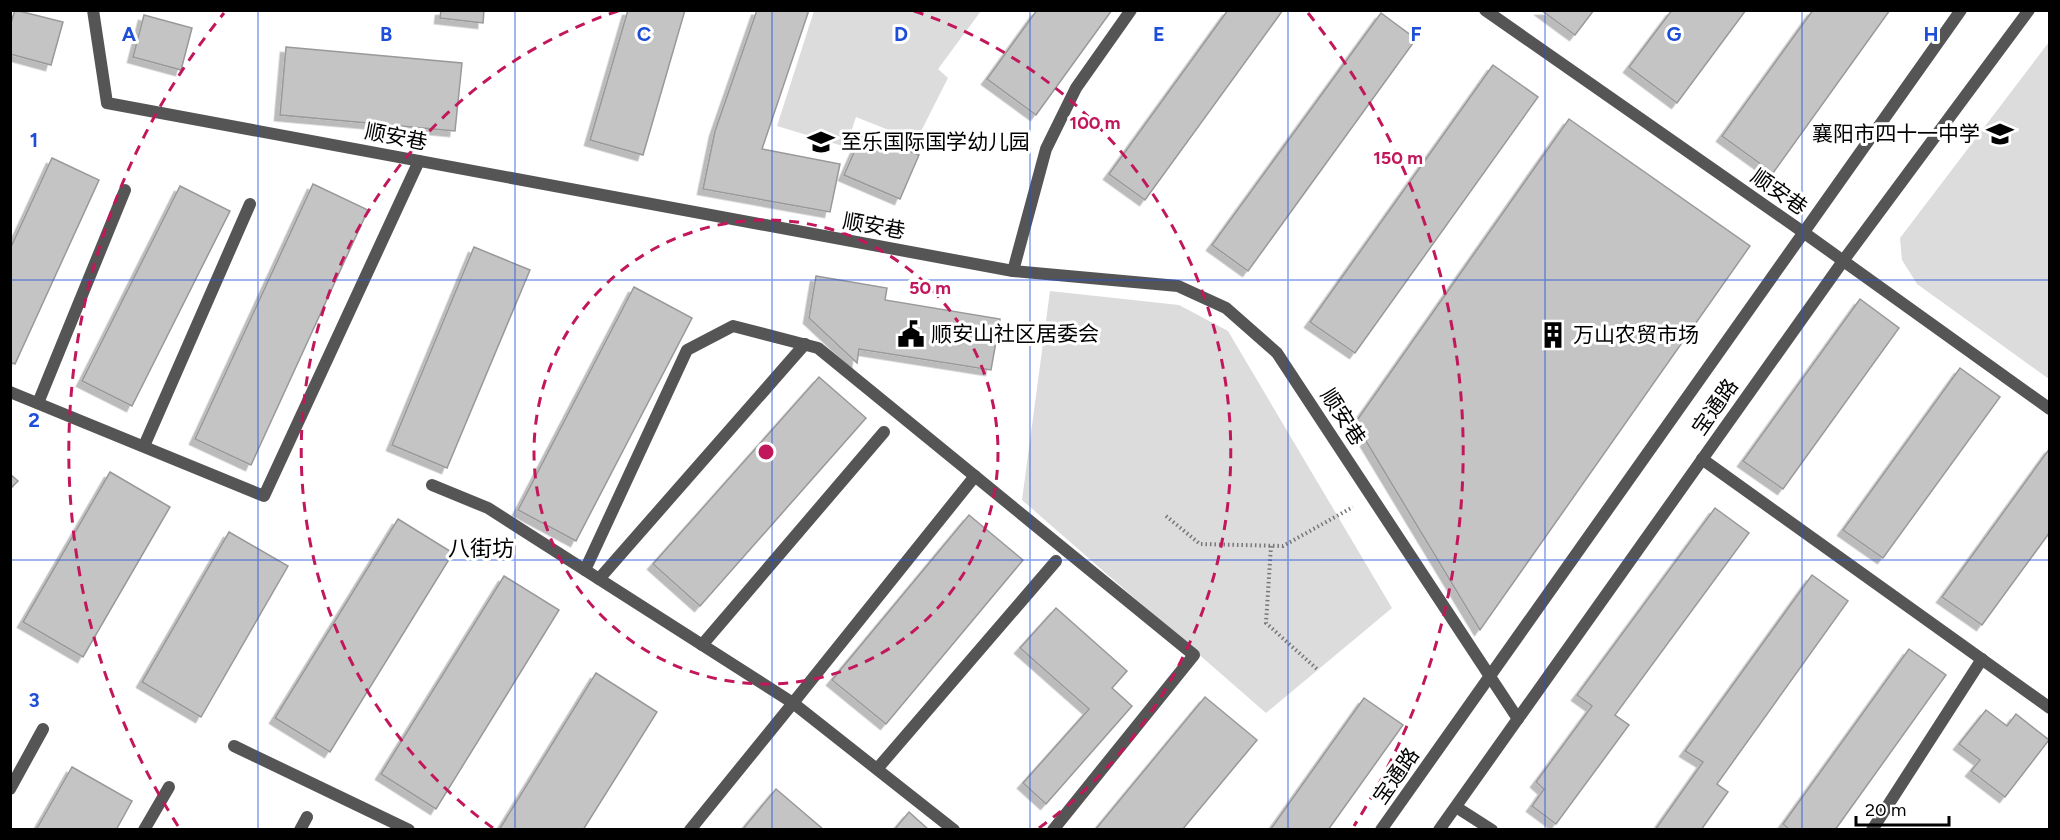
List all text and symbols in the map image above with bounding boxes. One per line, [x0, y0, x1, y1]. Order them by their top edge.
text: A [122, 22, 137, 46]
text: B [380, 22, 392, 46]
text: C [637, 22, 651, 46]
text: D [894, 22, 908, 46]
text: E [1153, 22, 1165, 46]
text: F [1410, 22, 1422, 46]
text: G [1667, 22, 1682, 46]
text: H [1924, 22, 1939, 46]
text: 100 m [1070, 112, 1120, 134]
street label: 顺安巷 [363, 118, 429, 155]
school or university icon: 襄阳市四十一中学 [1985, 119, 2015, 149]
place label: 襄阳市四十一中学 [1812, 121, 1980, 146]
school or university icon: 至乐国际国学幼儿园 [806, 127, 836, 157]
text: 1 [30, 128, 38, 152]
place label: 至乐国际国学幼儿园 [841, 129, 1030, 154]
text: 150 m [1373, 147, 1423, 169]
street label: 顺安巷 [1746, 163, 1812, 220]
street label: 顺安巷 [841, 208, 907, 243]
text: 50 m [909, 277, 951, 299]
public building icon: 顺安山社区居委会 [896, 319, 926, 349]
building icon: 万山农贸市场 [1538, 320, 1568, 350]
place label: 顺安山社区居委会 [931, 321, 1099, 346]
place label: 万山农贸市场 [1573, 322, 1699, 347]
street label: 宝通路 [1686, 374, 1743, 440]
street label: 顺安巷 [1316, 384, 1371, 450]
text: 2 [28, 408, 40, 432]
centre of rings [756, 442, 776, 462]
district label: 八街坊 [448, 535, 514, 562]
text: 3 [28, 688, 40, 712]
street label: 宝通路 [1367, 743, 1424, 809]
scale bar [1856, 789, 1949, 827]
text: 20 m [1865, 799, 1906, 821]

